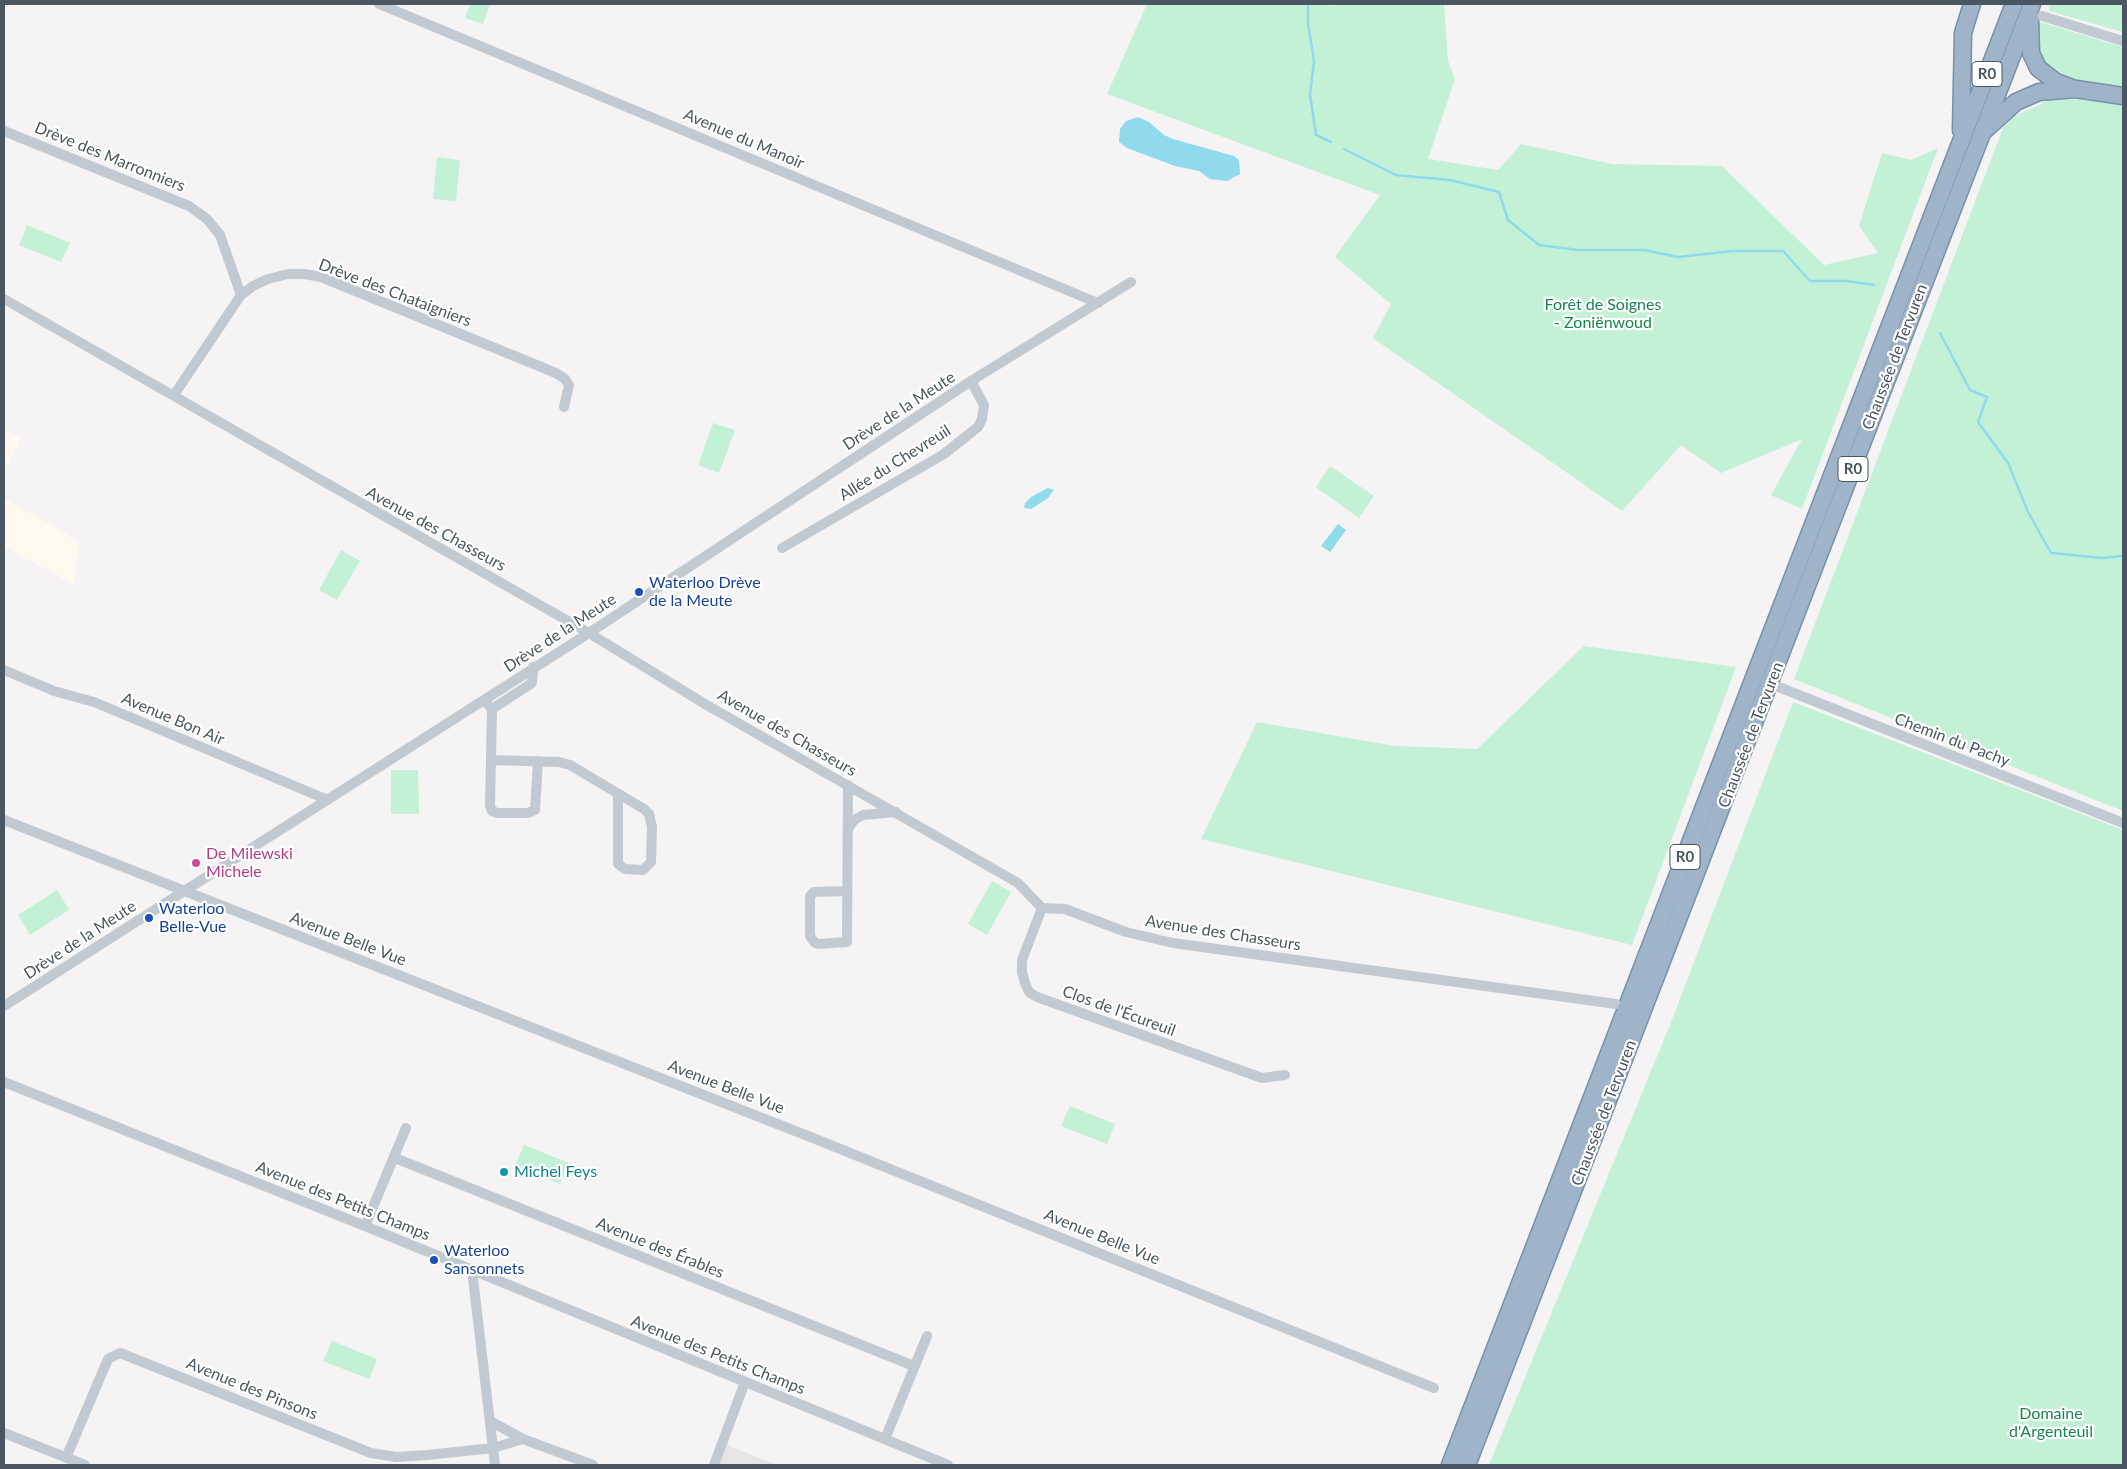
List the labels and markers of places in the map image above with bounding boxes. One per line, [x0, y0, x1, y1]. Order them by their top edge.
place label: Waterloo Drève de la Meute [649, 573, 761, 611]
marker: Waterloo Drève de la Meute [633, 586, 645, 598]
place label: De Milewski Michele [206, 844, 293, 882]
marker: De Milewski Michele [190, 857, 202, 869]
place label: Waterloo Belle-Vue [159, 899, 227, 937]
marker: Waterloo Belle-Vue [143, 912, 155, 924]
place label: Michel Feys [514, 1162, 597, 1182]
marker: Michel Feys [498, 1166, 510, 1178]
place label: Waterloo Sansonnets [444, 1241, 524, 1279]
marker: Waterloo Sansonnets [428, 1254, 440, 1266]

